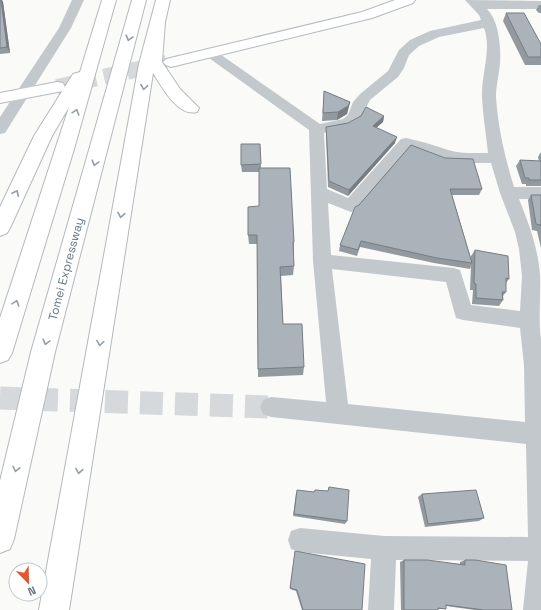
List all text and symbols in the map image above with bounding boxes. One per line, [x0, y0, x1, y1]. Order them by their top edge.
one-way arrow [125, 34, 134, 41]
one-way arrow [140, 84, 148, 90]
one-way arrow [71, 109, 80, 116]
one-way arrow [91, 159, 100, 166]
one-way arrow [11, 189, 19, 197]
one-way arrow [117, 212, 126, 218]
street label: Tomei Expressway [45, 216, 87, 322]
one-way arrow [11, 300, 20, 307]
one-way arrow [42, 339, 51, 346]
one-way arrow [96, 340, 105, 346]
one-way arrow [13, 466, 21, 472]
one-way arrow [75, 468, 83, 475]
north arrow [8, 562, 48, 602]
text: N [26, 583, 38, 599]

